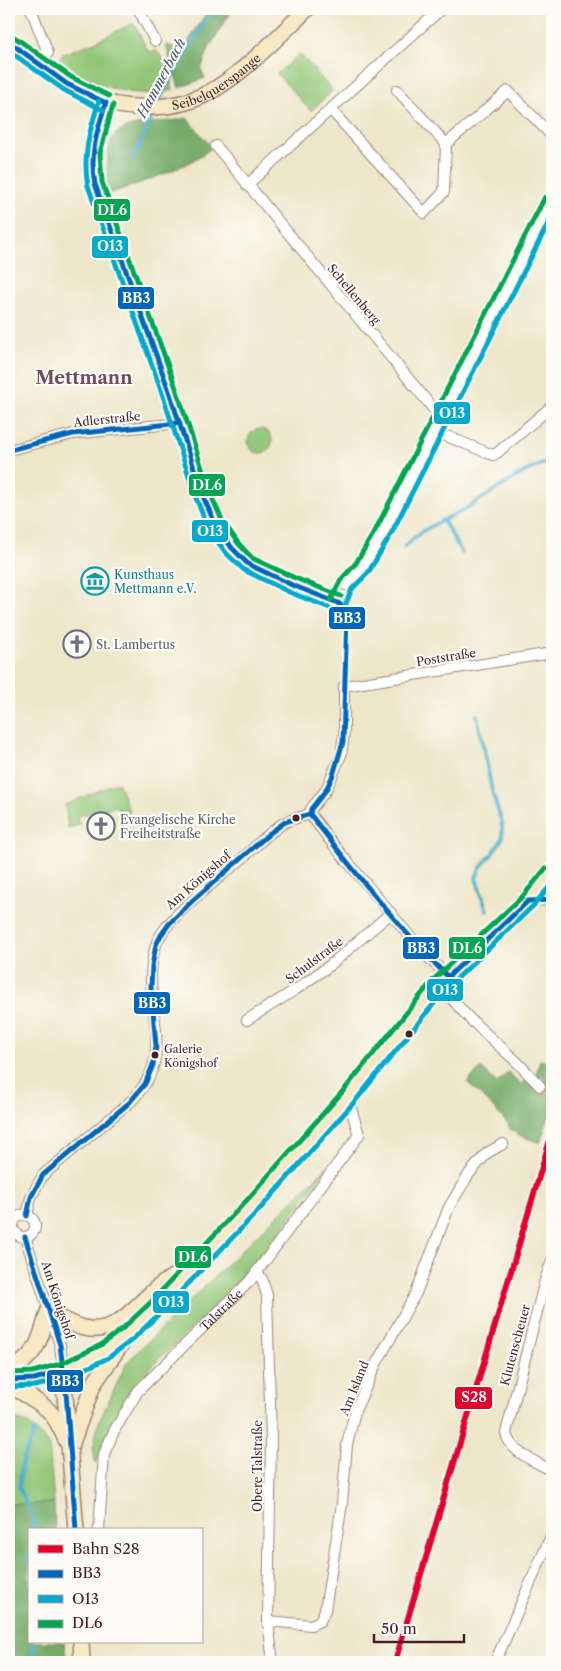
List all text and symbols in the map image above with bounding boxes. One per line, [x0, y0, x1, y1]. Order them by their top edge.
water label: Hammerbach [132, 35, 190, 122]
street label: Seibelquerspange [170, 50, 264, 113]
line badge: DL6 [93, 198, 131, 222]
text: DL6 [97, 201, 127, 219]
line badge: O13 [91, 235, 129, 259]
text: O13 [97, 237, 123, 255]
street label: Schellenberg [324, 261, 384, 328]
line badge: BB3 [117, 286, 155, 310]
text: BB3 [122, 289, 150, 307]
district label: Mettmann [36, 367, 133, 389]
line badge: O13 [433, 401, 471, 425]
text: O13 [439, 404, 465, 422]
street label: Adlerstraße [72, 408, 141, 430]
line badge: DL6 [188, 473, 226, 497]
text: DL6 [192, 476, 222, 494]
line badge: O13 [191, 519, 229, 543]
text: O13 [197, 522, 223, 540]
museum icon: Kunsthaus Mettmann e.V. [80, 566, 110, 596]
place label: Kunsthaus Mettmann e.V. [114, 567, 197, 596]
line badge: BB3 [328, 606, 366, 630]
text: BB3 [333, 609, 361, 627]
church icon: St. Lambertus [62, 629, 92, 659]
place label: St. Lambertus [96, 637, 175, 652]
street label: Poststraße [415, 645, 477, 669]
church icon: Evangelische Kirche Freiheitstraße [86, 811, 116, 841]
place label: Evangelische Kirche Freiheitstraße [120, 812, 236, 841]
unlabelled marker [291, 813, 301, 823]
street label: Am Königshof [162, 847, 235, 913]
street label: Schulstraße [282, 933, 346, 986]
line badge: BB3 [402, 936, 440, 960]
line badge: DL6 [448, 936, 486, 960]
text: BB3 [407, 939, 435, 957]
text: DL6 [452, 939, 482, 957]
line badge: O13 [426, 978, 464, 1002]
text: O13 [432, 981, 458, 999]
line badge: BB3 [133, 991, 171, 1015]
text: BB3 [138, 994, 166, 1012]
unlabelled marker [404, 1029, 414, 1039]
place label: Galerie Königshof [164, 1042, 219, 1070]
marker: Galerie Königshof [150, 1050, 160, 1060]
line badge: DL6 [174, 1245, 212, 1269]
text: DL6 [178, 1248, 208, 1266]
street label: Am Königshof [38, 1258, 78, 1343]
street label: Talstraße [196, 1285, 245, 1334]
line badge: O13 [152, 1290, 190, 1314]
text: O13 [158, 1293, 184, 1311]
street label: Klutenscheuer [497, 1303, 533, 1387]
street label: Am Island [336, 1358, 372, 1418]
line badge: BB3 [46, 1369, 84, 1393]
text: BB3 [51, 1372, 79, 1390]
line badge: S28 [454, 1386, 493, 1410]
text: S28 [461, 1388, 487, 1406]
street label: Obere Talstraße [250, 1420, 265, 1512]
legend [28, 1528, 202, 1644]
text: Bahn S28 [72, 1539, 140, 1558]
text: BB3 [72, 1563, 101, 1582]
text: O13 [72, 1589, 99, 1608]
scale bar [374, 1611, 464, 1643]
text: DL6 [72, 1613, 103, 1632]
text: 50 m [381, 1619, 417, 1638]

